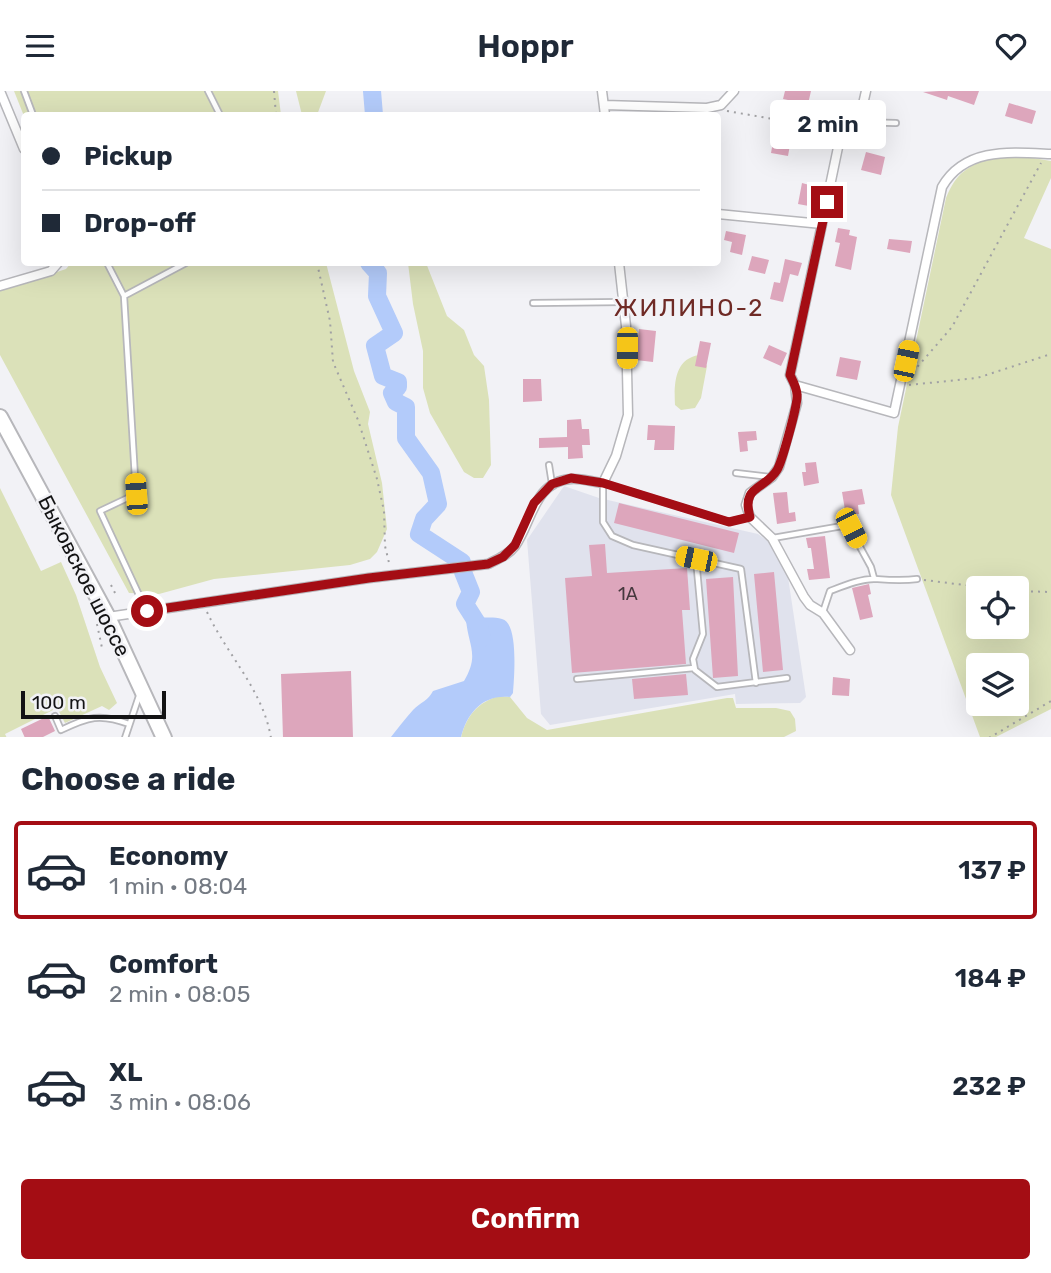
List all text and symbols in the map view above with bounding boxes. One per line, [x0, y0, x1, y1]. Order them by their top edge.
icon: menu [21, 27, 59, 65]
text: Hoppr [477, 27, 574, 65]
icon: heart [992, 27, 1030, 65]
callout: 2 min [769, 101, 885, 149]
text: 2 min [797, 110, 859, 138]
text: Pickup [84, 141, 173, 172]
route end [811, 186, 843, 218]
text: Drop-off [84, 208, 196, 239]
district label: ЖИЛИНО-2 [614, 294, 764, 322]
car [617, 327, 638, 369]
car [892, 338, 921, 384]
car [125, 472, 148, 516]
street label: Быковское шоссе [33, 491, 136, 661]
car [833, 505, 870, 551]
car [674, 544, 719, 574]
map controls [966, 576, 1029, 716]
button: locate [966, 576, 1029, 639]
house number: 1А [618, 583, 638, 605]
route start [131, 595, 163, 627]
button: layers [966, 653, 1029, 716]
scale bar [21, 689, 166, 720]
text: 100 m [32, 691, 86, 714]
text: Choose a ride [21, 760, 235, 798]
icon: car [25, 839, 88, 902]
text: Economy [109, 841, 228, 872]
text: 137 ₽ [958, 855, 1026, 886]
text: 1 min · 08:04 [109, 872, 247, 900]
icon: car [25, 947, 88, 1010]
text: Comfort [109, 949, 218, 980]
text: 184 ₽ [955, 963, 1026, 994]
text: 2 min · 08:05 [109, 980, 250, 1008]
icon: car [25, 1055, 88, 1118]
text: XL [109, 1057, 142, 1088]
text: 232 ₽ [952, 1071, 1026, 1102]
text: 3 min · 08:06 [109, 1088, 251, 1116]
button: Confirm [21, 1179, 1030, 1259]

